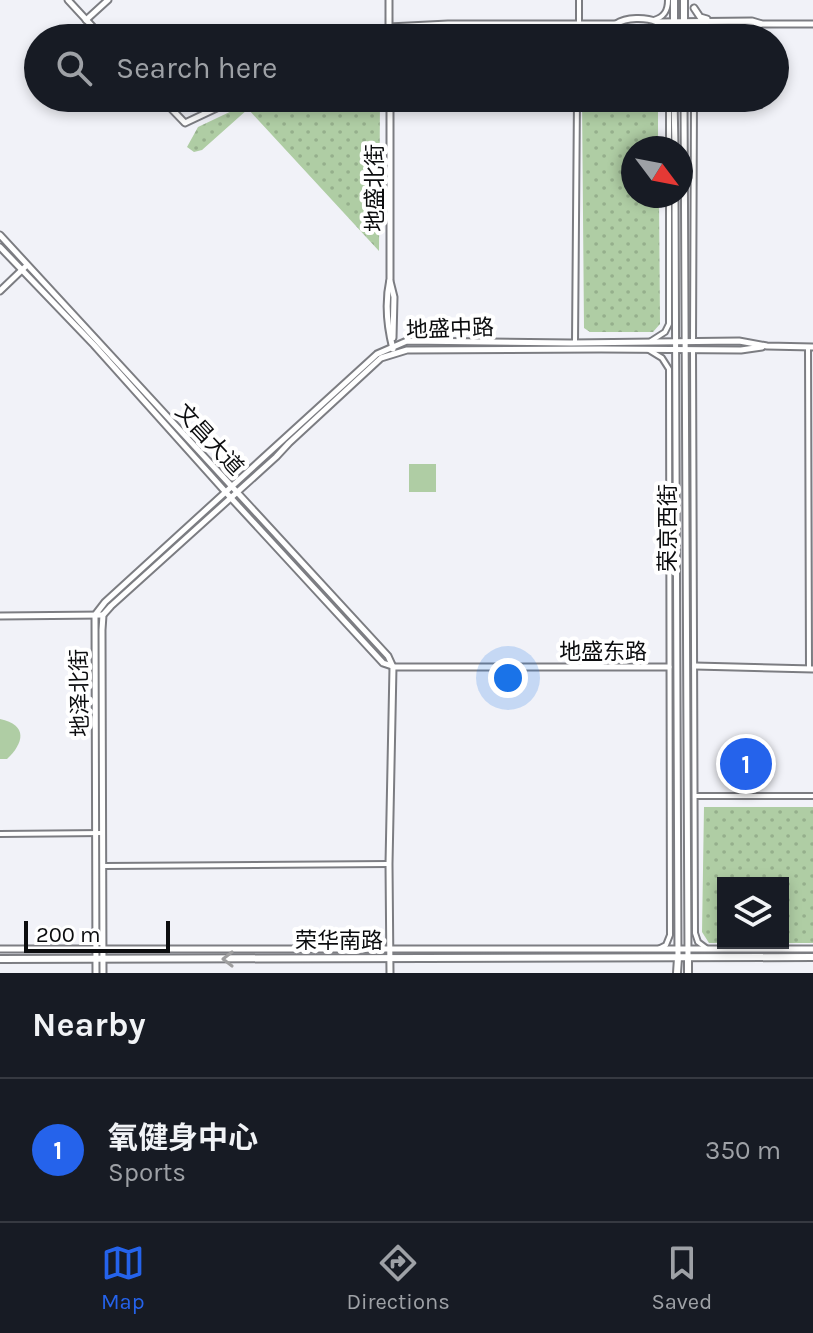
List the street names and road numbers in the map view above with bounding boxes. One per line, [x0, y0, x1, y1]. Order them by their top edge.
street label: 地盛北街 [362, 144, 388, 232]
street label: 地盛中路 [406, 314, 494, 344]
street label: 文昌大道 [170, 399, 249, 481]
street label: 荣京西街 [655, 484, 681, 572]
street label: 地盛东路 [559, 639, 647, 665]
street label: 地泽北街 [66, 649, 94, 737]
street label: 荣华南路 [295, 928, 383, 954]

